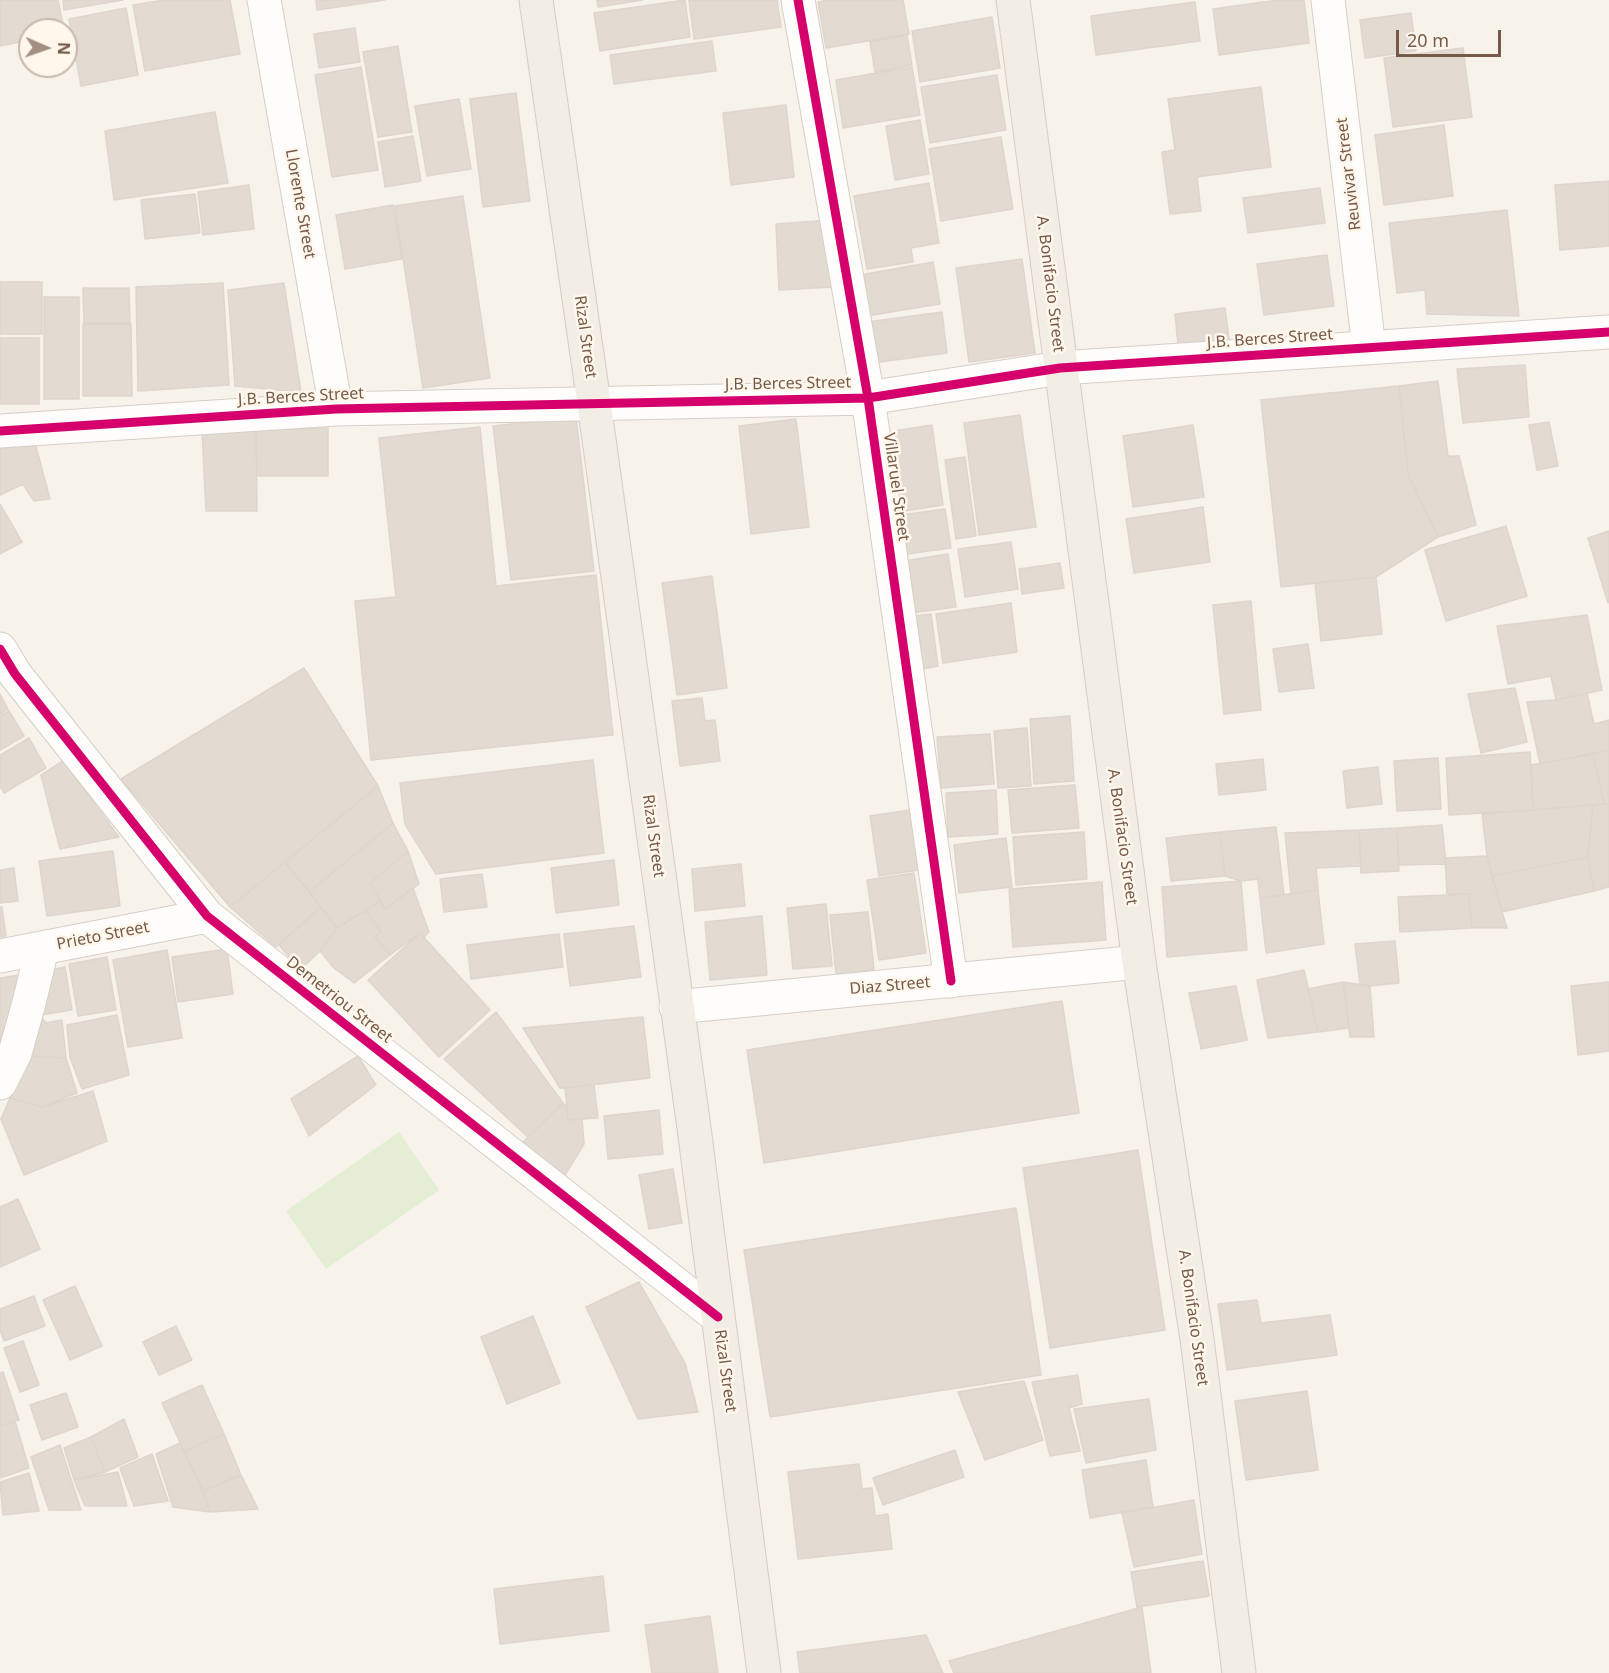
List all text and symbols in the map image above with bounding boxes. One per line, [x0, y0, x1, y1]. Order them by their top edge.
north arrow [18, 18, 78, 78]
scale bar [1399, 18, 1504, 56]
text: 20 m [1407, 28, 1449, 52]
text: N [53, 42, 75, 55]
street label: Reuvivar Street [1333, 116, 1365, 232]
street label: Llorente Street [281, 148, 319, 260]
street label: A. Bonifacio Street [1032, 215, 1068, 353]
street label: Rizal Street [570, 294, 600, 380]
street label: J.B. Berces Street [1206, 325, 1334, 353]
street label: J.B. Berces Street [725, 373, 851, 395]
street label: J.B. Berces Street [237, 384, 365, 410]
street label: Villaruel Street [879, 431, 913, 543]
street label: A. Bonifacio Street [1103, 768, 1141, 906]
street label: Rizal Street [638, 793, 668, 879]
street label: Prieto Street [55, 918, 151, 954]
street label: Demetriou Street [282, 953, 396, 1047]
street label: Diaz Street [849, 973, 931, 999]
street label: A. Bonifacio Street [1174, 1249, 1212, 1387]
street label: Rizal Street [710, 1328, 740, 1414]

